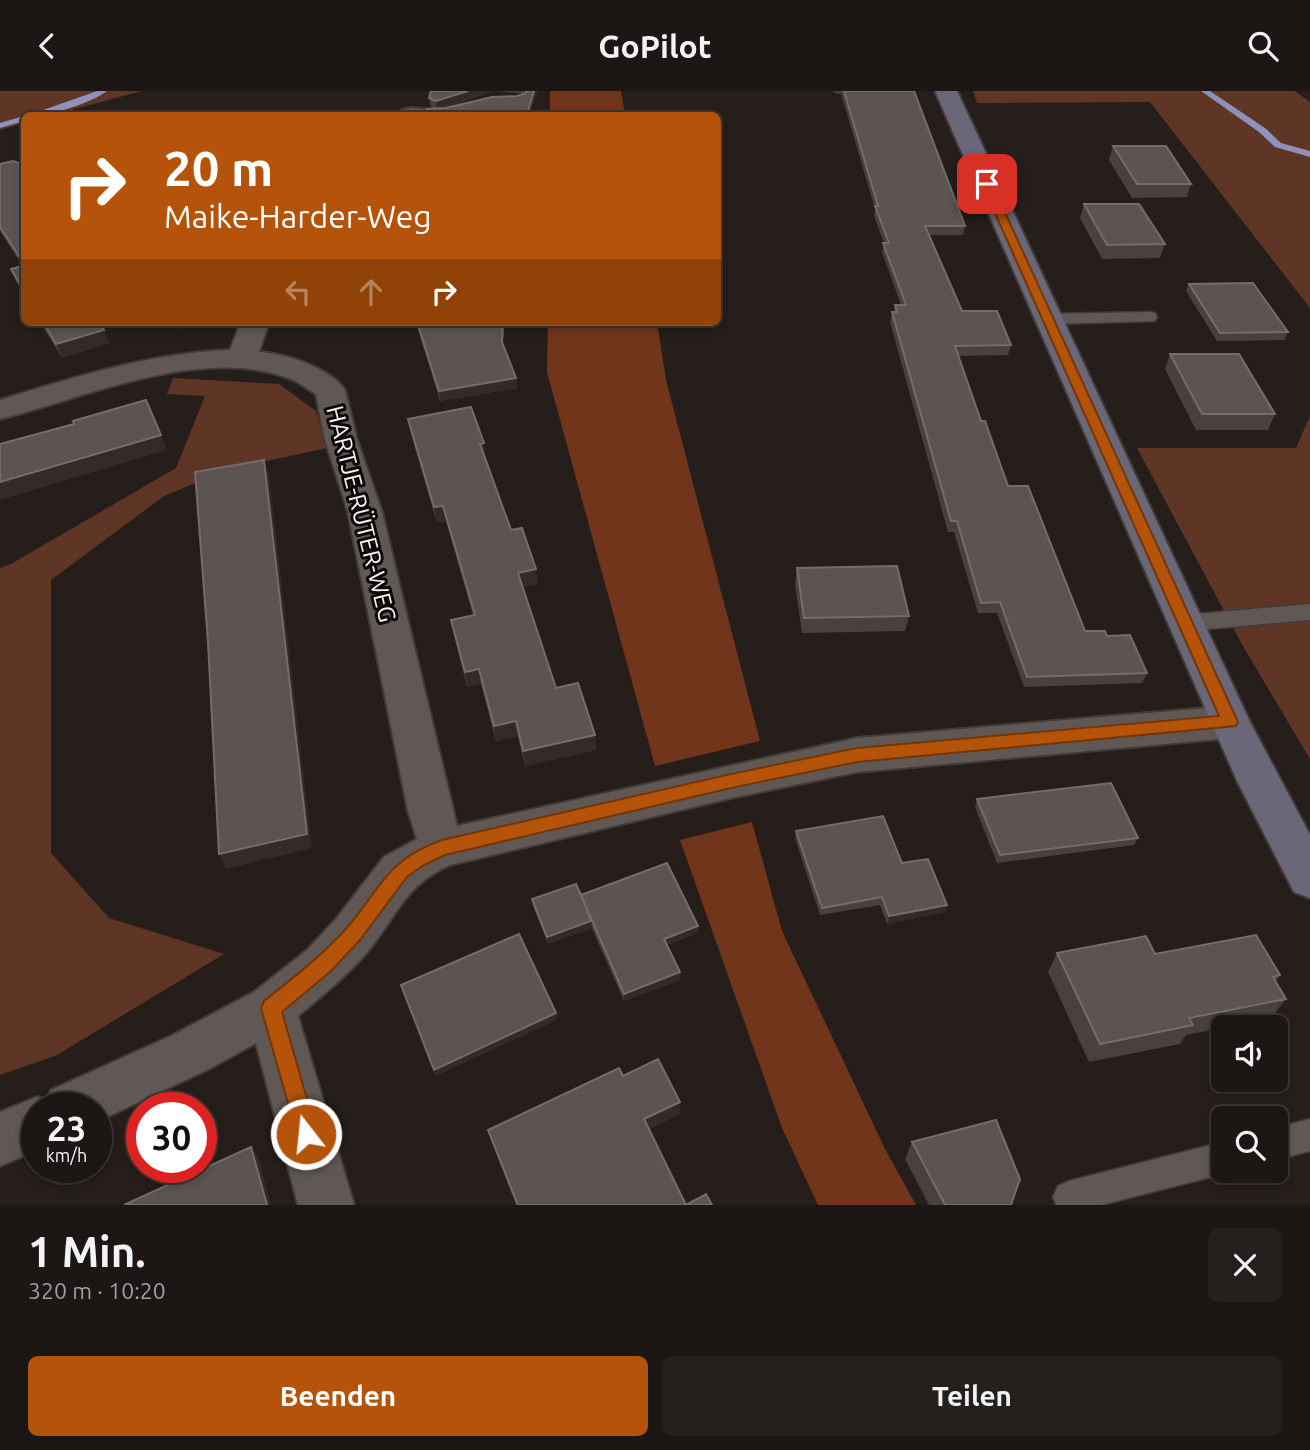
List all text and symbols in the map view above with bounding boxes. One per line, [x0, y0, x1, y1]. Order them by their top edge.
icon: back [28, 27, 66, 65]
icon: search [1244, 27, 1282, 65]
text: GoPilot [598, 28, 712, 64]
icon: right [49, 140, 140, 231]
text: 20 m [164, 140, 273, 195]
pin [957, 154, 1017, 214]
icon: arrive [968, 165, 1006, 203]
text: Maike-Harder-Weg [164, 198, 432, 234]
icon: left [279, 273, 317, 311]
icon: ahead [352, 273, 390, 311]
icon: right [425, 273, 463, 311]
street label: HARTJE-RÜTER-WEG [322, 403, 401, 625]
map controls [1211, 1015, 1288, 1183]
button: sound [1211, 1015, 1288, 1092]
speed limit sign: 30 [126, 1092, 217, 1183]
position arrow [269, 1097, 343, 1171]
button: search [1211, 1106, 1288, 1183]
text: 23 [47, 1108, 86, 1148]
text: km/h [46, 1145, 87, 1165]
text: 1 Min. [28, 1228, 146, 1275]
button: close [1208, 1228, 1282, 1302]
text: 320 m · 10:20 [28, 1278, 166, 1303]
button: Beenden [28, 1356, 648, 1436]
button: Teilen [662, 1356, 1282, 1436]

